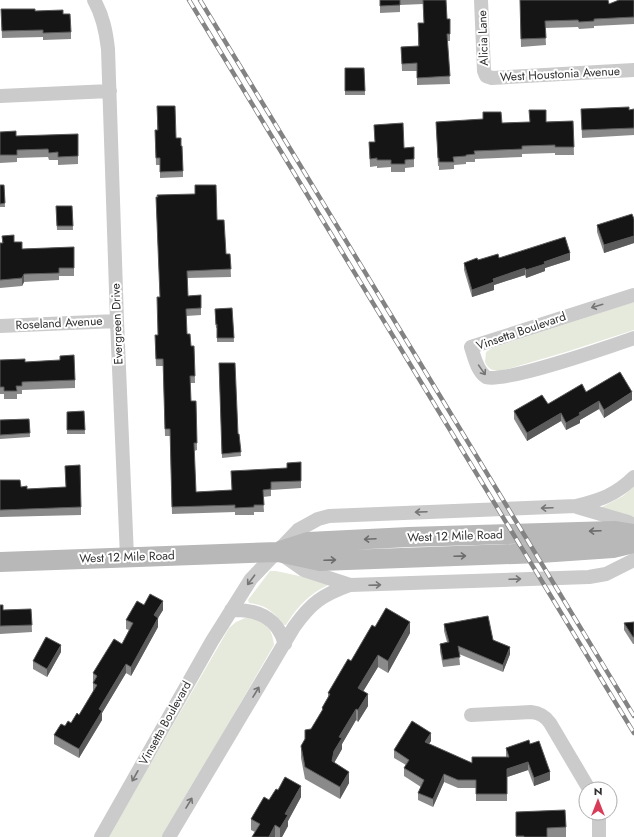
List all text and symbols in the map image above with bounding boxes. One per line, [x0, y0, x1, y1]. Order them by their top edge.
street label: Alicia Lane [473, 10, 493, 66]
street label: West Houstonia Avenue [499, 62, 621, 86]
street label: Evergreen Drive [107, 283, 127, 365]
one-way arrow [591, 303, 603, 311]
street label: Vinsetta Boulevard [474, 307, 568, 355]
street label: Roseland Avenue [15, 312, 103, 334]
one-way arrow [478, 365, 486, 376]
one-way arrow [541, 504, 554, 511]
one-way arrow [415, 508, 428, 516]
street label: West 12 Mile Road [407, 525, 503, 547]
one-way arrow [589, 527, 602, 535]
one-way arrow [364, 536, 377, 543]
street label: West 12 Mile Road [79, 546, 175, 568]
one-way arrow [453, 552, 466, 560]
one-way arrow [323, 556, 336, 564]
one-way arrow [247, 575, 255, 586]
one-way arrow [508, 575, 521, 583]
one-way arrow [368, 581, 381, 588]
street label: Vinsetta Boulevard [134, 678, 196, 768]
one-way arrow [252, 687, 260, 698]
one-way arrow [131, 770, 139, 782]
north arrow [578, 781, 618, 821]
text: N [594, 783, 602, 799]
one-way arrow [186, 798, 194, 810]

